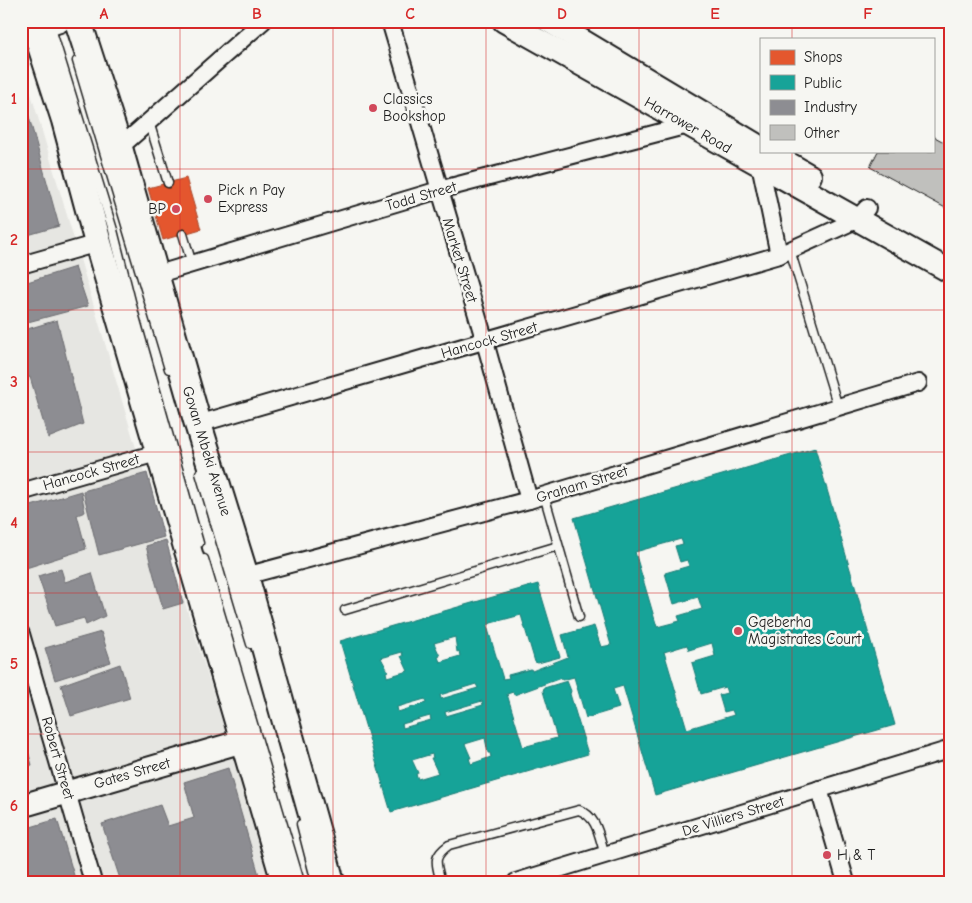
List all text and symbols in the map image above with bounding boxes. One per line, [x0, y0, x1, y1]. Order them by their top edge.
text: A [100, 5, 109, 23]
text: B [252, 5, 262, 23]
text: C [405, 5, 415, 23]
text: D [557, 5, 567, 23]
text: E [710, 5, 720, 23]
text: F [863, 5, 873, 23]
legend [760, 38, 934, 152]
text: Shops [804, 48, 842, 66]
text: Public [804, 74, 842, 92]
text: 1 [11, 90, 17, 108]
place label: Classics Bookshop [383, 90, 446, 125]
street label: Harrower Road [641, 93, 735, 157]
text: Industry [804, 98, 857, 116]
marker: Classics Bookshop [367, 102, 379, 114]
text: Other [804, 124, 839, 142]
street label: Todd Street [384, 177, 459, 215]
place label: Pick n Pay Express [218, 181, 285, 216]
marker: Pick n Pay Express [202, 193, 214, 205]
place label: BP [148, 200, 167, 218]
marker: BP [170, 203, 182, 215]
street label: Market Street [439, 215, 482, 305]
text: 2 [10, 231, 18, 249]
street label: Hancock Street [439, 317, 540, 362]
text: 3 [10, 373, 18, 391]
street label: Govan Mbeki Avenue [179, 384, 235, 519]
street label: Hancock Street [41, 449, 142, 494]
street label: Graham Street [534, 461, 631, 506]
text: 4 [10, 514, 18, 532]
place label: Gqeberha Magistrates Court [748, 613, 862, 648]
marker: Gqeberha Magistrates Court [732, 625, 744, 637]
text: 5 [10, 655, 18, 673]
street label: Robert Street [38, 715, 79, 802]
street label: Gates Street [92, 753, 173, 792]
street label: De Villiers Street [680, 792, 787, 840]
text: 6 [10, 797, 18, 815]
place label: H & T [837, 846, 876, 864]
marker: H & T [821, 849, 833, 861]

